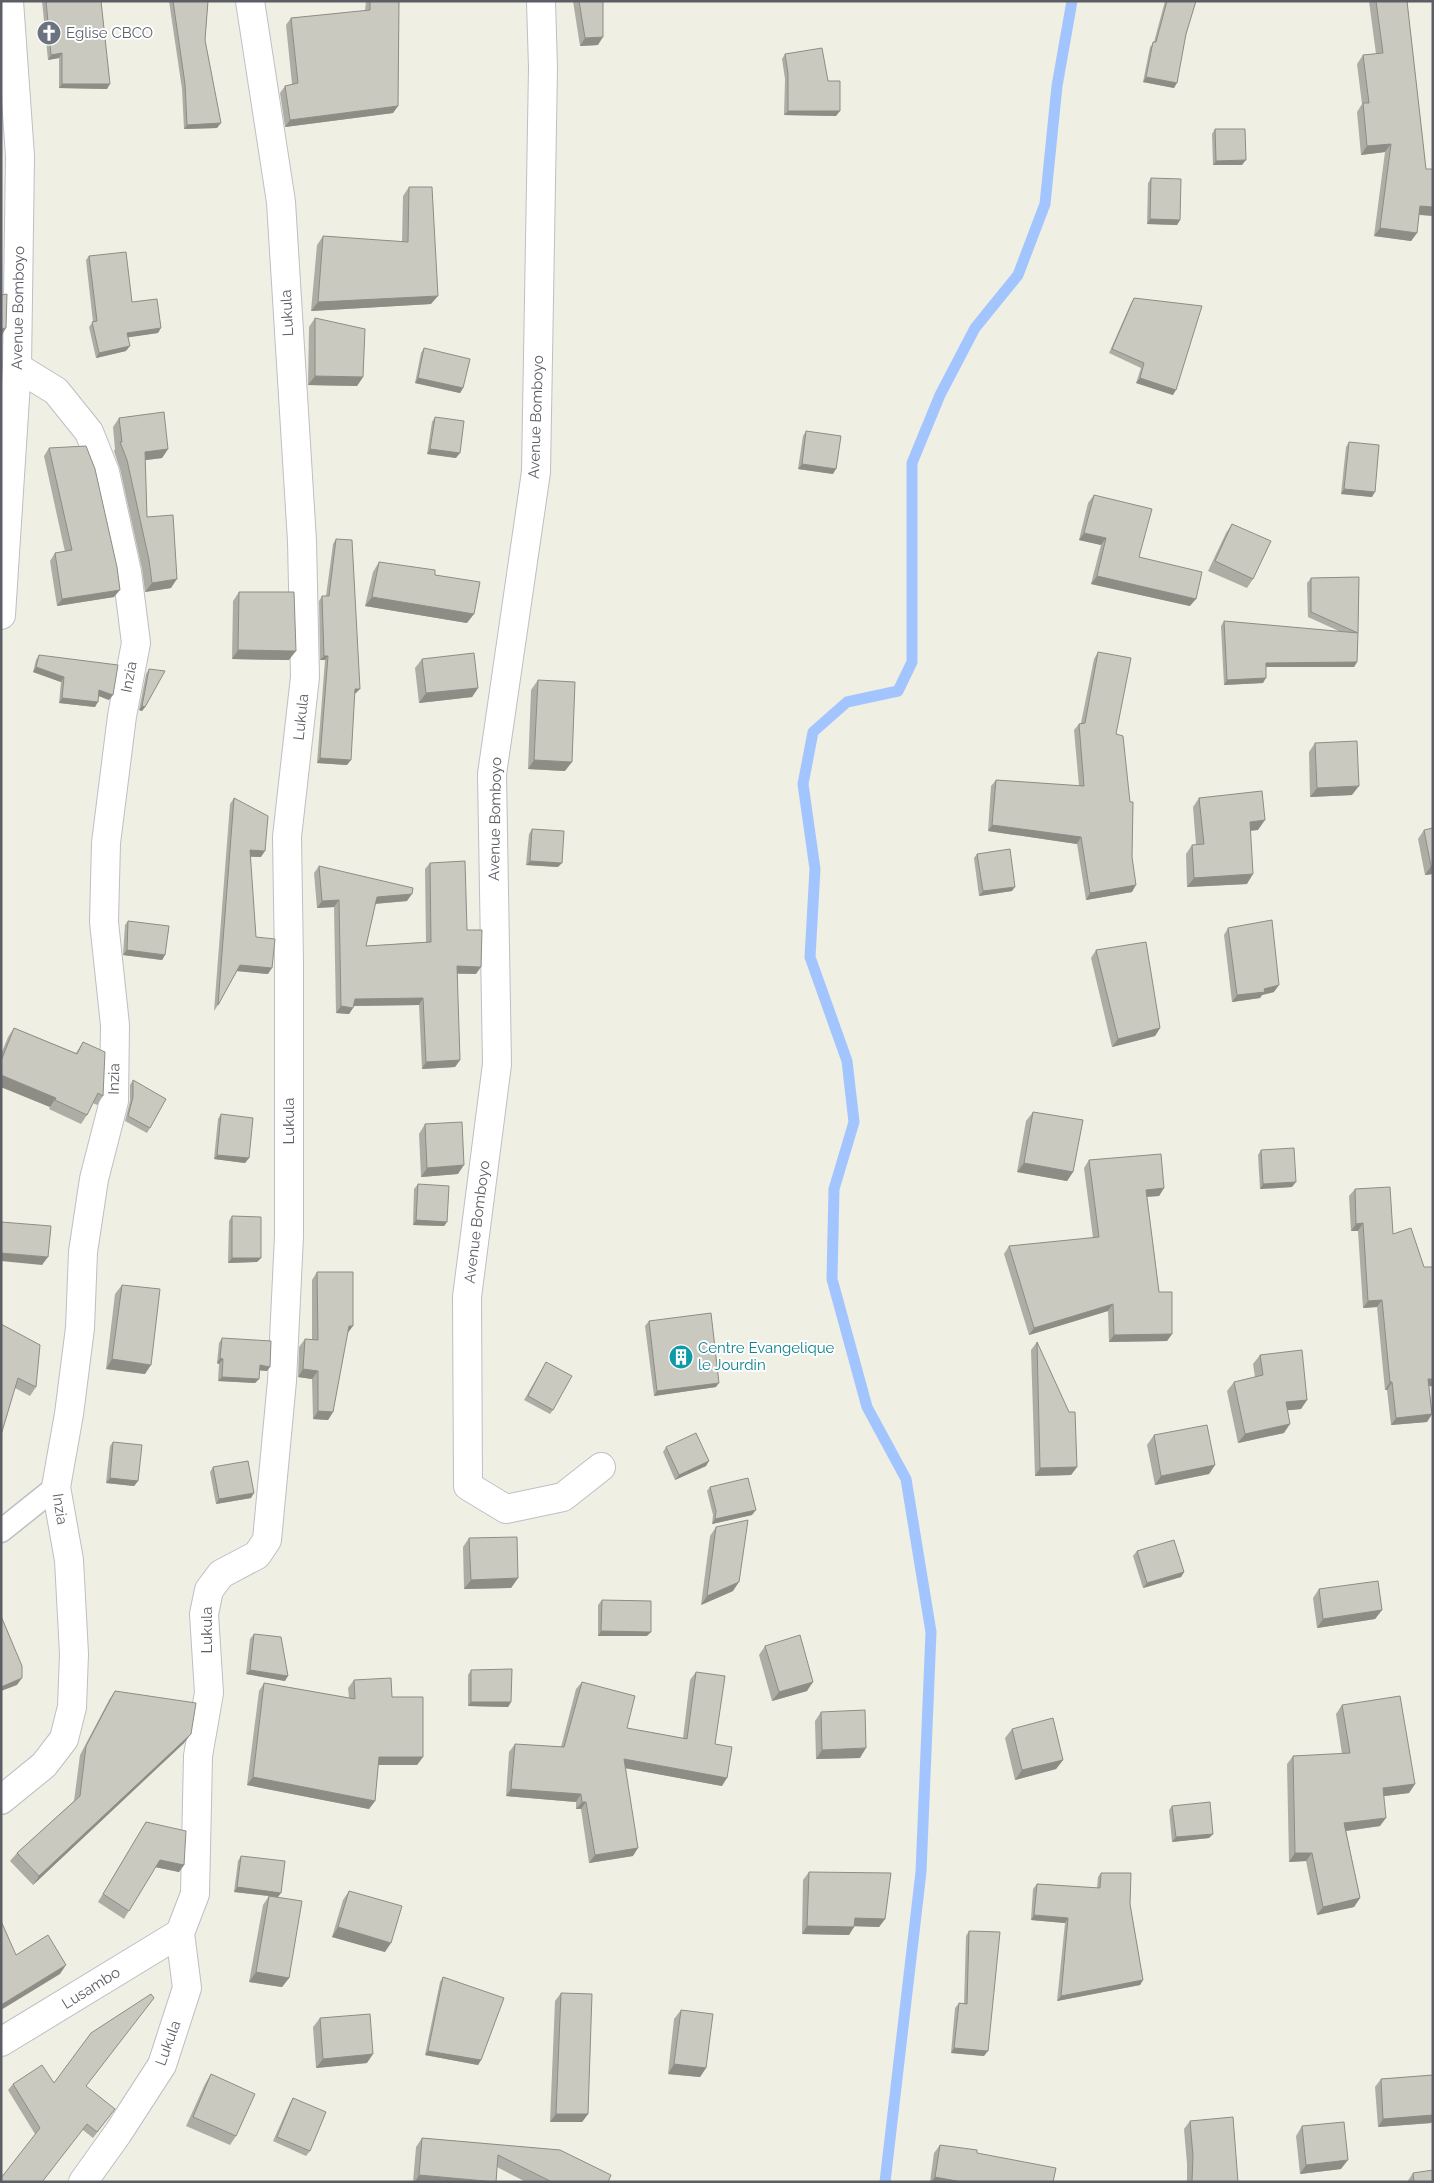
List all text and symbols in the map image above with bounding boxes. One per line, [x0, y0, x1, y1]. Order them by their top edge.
church icon: Eglise CBCO [36, 20, 62, 46]
place label: Eglise CBCO [66, 24, 153, 42]
street label: Avenue Bomboyo [8, 246, 28, 370]
street label: Lukula [277, 289, 297, 337]
street label: Avenue Bomboyo [525, 355, 547, 479]
street label: Inzia [117, 660, 141, 694]
street label: Lukula [290, 693, 312, 741]
street label: Avenue Bomboyo [485, 757, 505, 881]
street label: Inzia [105, 1063, 123, 1095]
street label: Lukula [280, 1098, 298, 1144]
street label: Avenue Bomboyo [461, 1159, 493, 1285]
place label: Centre Evangelique le Jourdin [698, 1339, 835, 1374]
building icon: Centre Evangelique le Jourdin [668, 1344, 694, 1370]
street label: Inzia [49, 1492, 71, 1526]
street label: Lukula [198, 1607, 216, 1653]
street label: Lusambo [59, 1963, 123, 2013]
street label: Lukula [152, 2018, 184, 2068]

